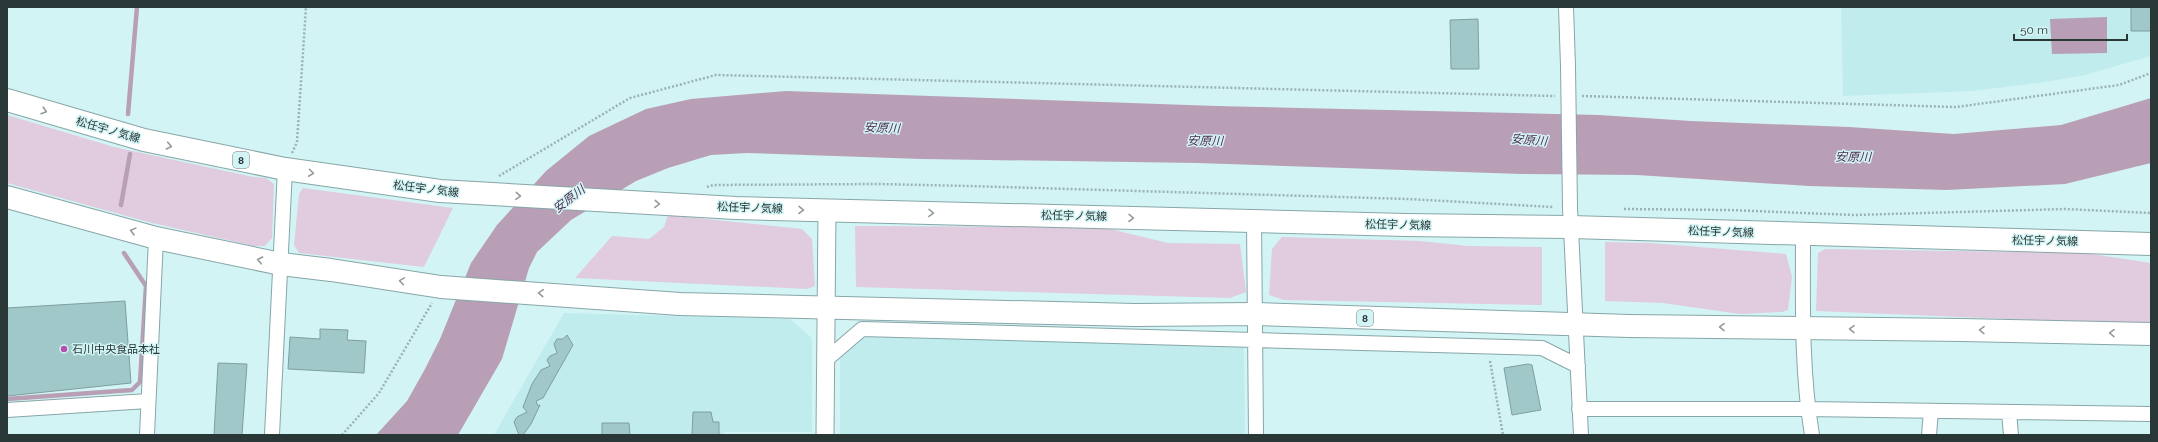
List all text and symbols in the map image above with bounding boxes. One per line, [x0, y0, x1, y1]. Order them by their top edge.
scale bar [2014, 16, 2127, 42]
text: 50 m [2020, 23, 2048, 37]
one-way arrow [40, 106, 47, 115]
street label: 松任宇ノ気線 [74, 115, 142, 145]
water label: 安原川 [864, 120, 902, 136]
water label: 安原川 [1510, 131, 1550, 149]
water label: 安原川 [1187, 134, 1225, 148]
one-way arrow [166, 141, 173, 149]
water label: 安原川 [1835, 150, 1873, 164]
road number: 8 [233, 152, 249, 168]
one-way arrow [308, 168, 314, 177]
street label: 松任宇ノ気線 [392, 179, 460, 199]
water label: 安原川 [551, 181, 589, 216]
one-way arrow [515, 192, 521, 201]
one-way arrow [654, 200, 660, 209]
street label: 松任宇ノ気線 [717, 200, 783, 216]
one-way arrow [798, 205, 804, 214]
one-way arrow [928, 209, 934, 217]
street label: 松任宇ノ気線 [1041, 209, 1107, 223]
one-way arrow [1128, 214, 1134, 222]
street label: 松任宇ノ気線 [1365, 218, 1431, 232]
street label: 松任宇ノ気線 [1688, 224, 1754, 240]
one-way arrow [130, 228, 136, 236]
street label: 松任宇ノ気線 [2012, 234, 2078, 248]
one-way arrow [257, 256, 263, 264]
one-way arrow [399, 277, 405, 286]
one-way arrow [538, 289, 544, 298]
road number: 8 [1357, 310, 1373, 326]
one-way arrow [1719, 323, 1725, 331]
one-way arrow [1849, 325, 1855, 333]
one-way arrow [1979, 326, 1985, 334]
one-way arrow [2109, 329, 2115, 337]
place label: 石川中央食品本社 [72, 343, 160, 356]
marker: 石川中央食品本社 [59, 344, 69, 354]

